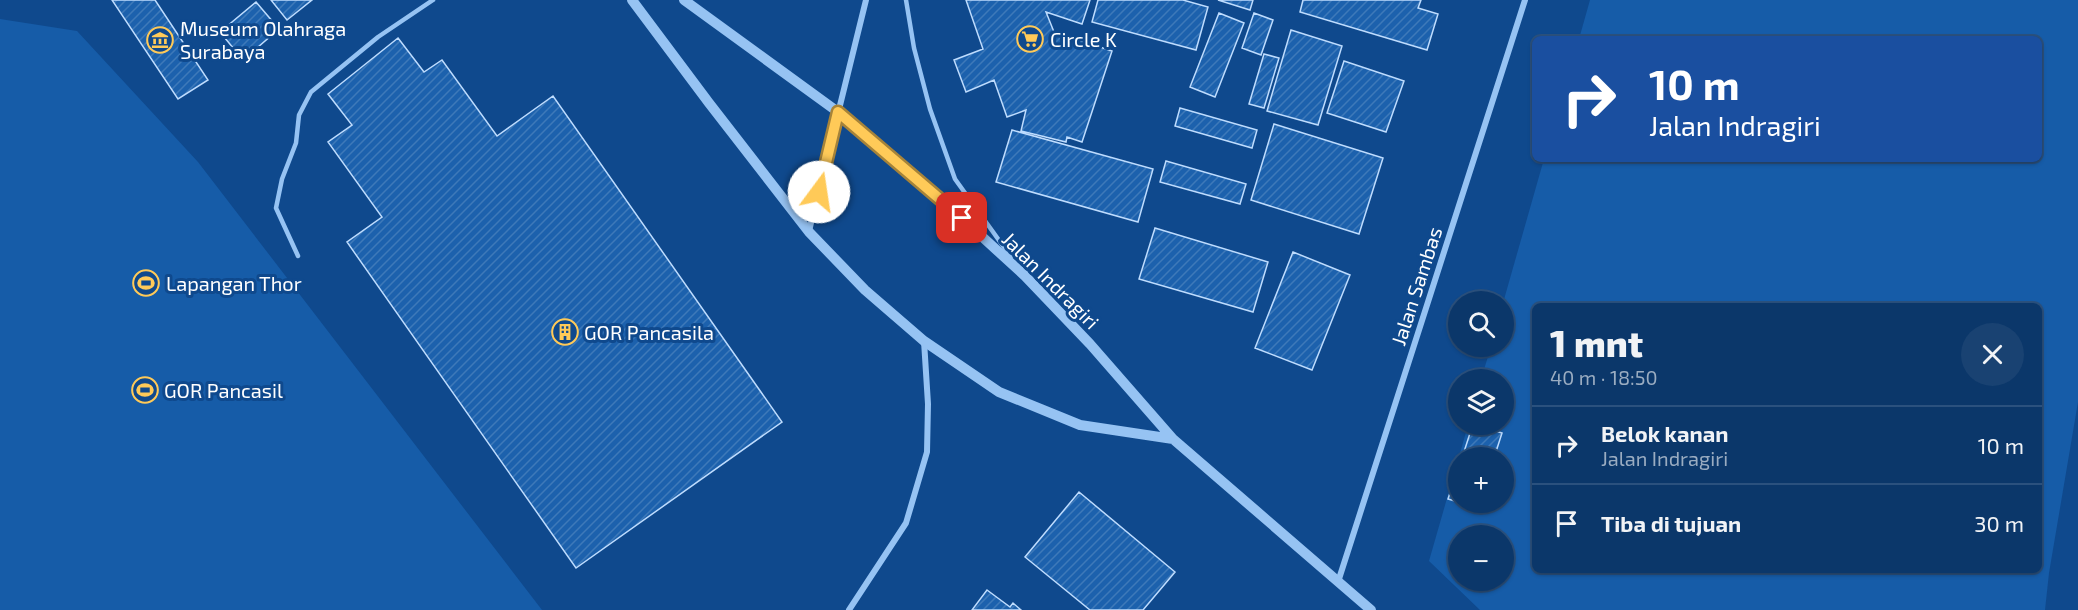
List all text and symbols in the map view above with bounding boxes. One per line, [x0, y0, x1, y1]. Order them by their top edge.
place label: Museum Olahraga Surabaya [180, 16, 346, 63]
supermarket icon: Circle K [1015, 24, 1045, 54]
museum icon: Museum Olahraga Surabaya [145, 25, 175, 55]
place label: Circle K [1050, 27, 1117, 51]
text: 10 m [1649, 58, 1740, 108]
icon: right [1550, 60, 1628, 138]
text: Jalan Indragiri [1649, 109, 1821, 141]
position arrow [787, 160, 851, 224]
pin [936, 192, 987, 243]
icon: arrive [945, 201, 978, 234]
street label: Jalan Sambas [1386, 224, 1446, 348]
street label: Jalan Indragiri [998, 227, 1104, 333]
sports icon: Lapangan Thor [131, 268, 161, 298]
place label: Lapangan Thor [166, 271, 302, 295]
map controls [1448, 291, 1514, 591]
button: search [1448, 291, 1514, 357]
building icon: GOR Pancasila [550, 317, 580, 347]
place label: GOR Pancasila [584, 320, 714, 344]
text: 1 mnt [1550, 321, 1643, 364]
button: close [1961, 323, 2024, 386]
text: 40 m · 18:50 [1550, 365, 1658, 389]
button: layers [1448, 369, 1514, 435]
sports icon: GOR Pancasil [130, 375, 160, 405]
place label: GOR Pancasil [164, 378, 283, 402]
text: Belok kanan [1601, 420, 1728, 446]
icon: right [1550, 429, 1583, 462]
text: 10 m [1978, 432, 2024, 458]
text: Jalan Indragiri [1601, 446, 1728, 470]
button: + [1448, 447, 1514, 513]
icon: arrive [1550, 507, 1583, 540]
text: Tiba di tujuan [1601, 510, 1741, 536]
text: 30 m [1974, 510, 2024, 536]
button: − [1448, 525, 1514, 591]

